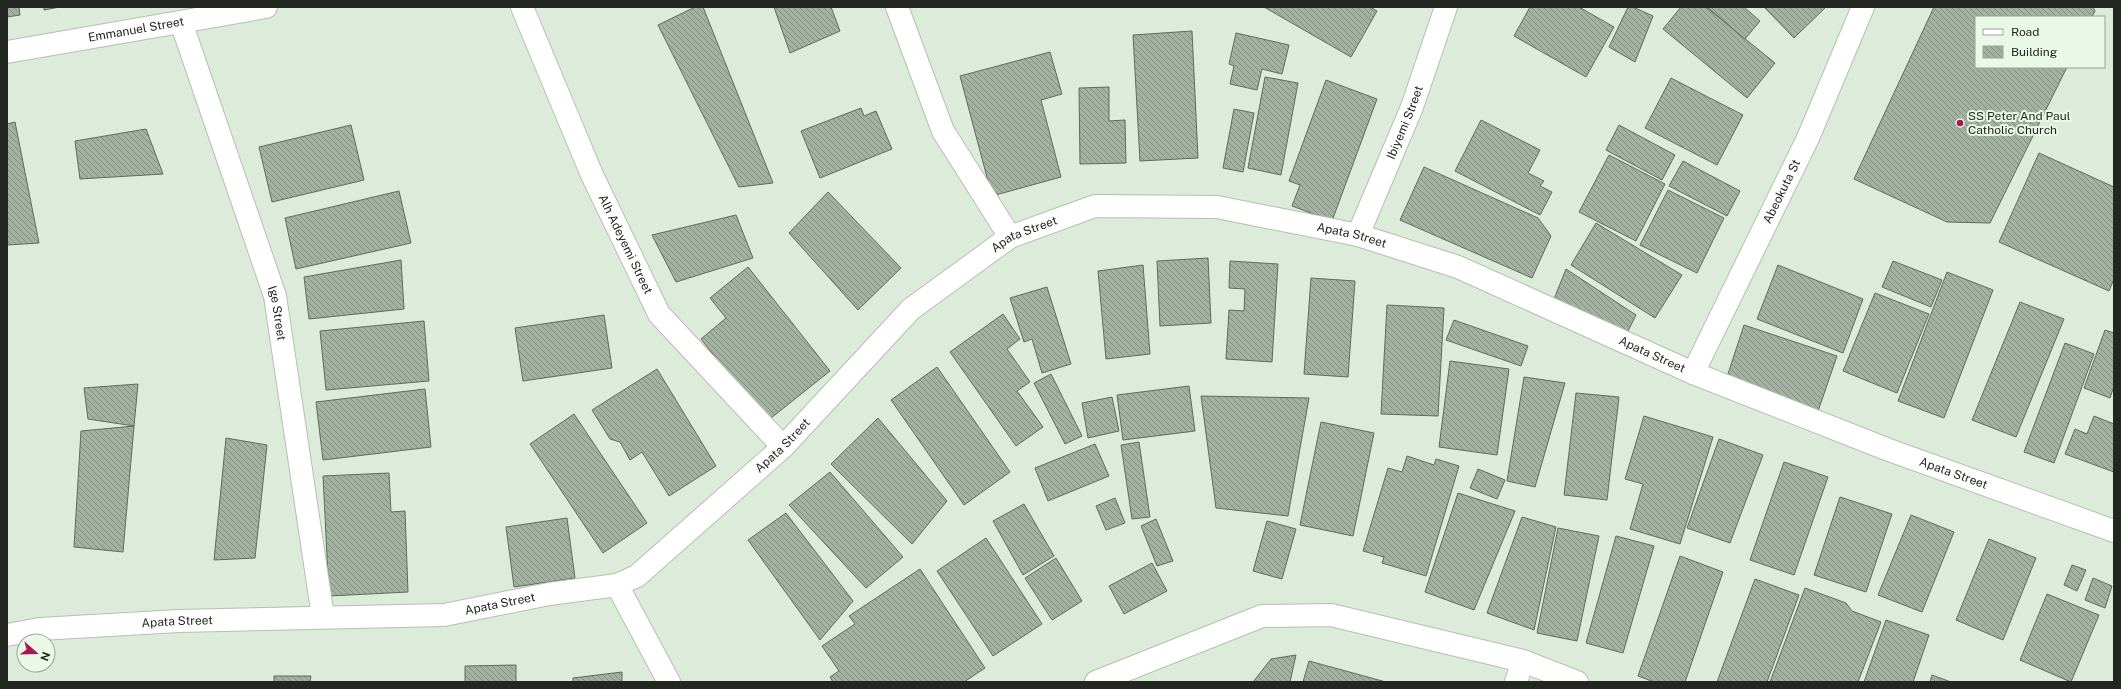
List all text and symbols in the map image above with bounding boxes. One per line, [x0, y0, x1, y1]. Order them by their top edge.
street label: Emmanuel Street [87, 14, 185, 45]
legend [1975, 16, 2105, 68]
text: Road [2011, 25, 2039, 39]
text: Building [2011, 45, 2057, 59]
street label: Ibiyemi Street [1384, 83, 1426, 161]
place label: SS Peter And Paul Catholic Church [1968, 109, 2071, 137]
marker: SS Peter And Paul Catholic Church [1955, 118, 1965, 128]
street label: Abeokuta St [1760, 157, 1804, 226]
street label: Alh Adeyemi Street [596, 192, 655, 297]
street label: Apata Street [988, 213, 1059, 255]
street label: Apata Street [1316, 220, 1389, 251]
street label: Ige Street [265, 284, 289, 342]
street label: Apata Street [1617, 333, 1688, 376]
street label: Apata Street [752, 415, 813, 475]
street label: Apata Street [1918, 455, 1990, 492]
street label: Apata Street [464, 590, 537, 618]
street label: Apata Street [141, 613, 213, 630]
north arrow [16, 633, 56, 673]
text: N [38, 650, 53, 663]

